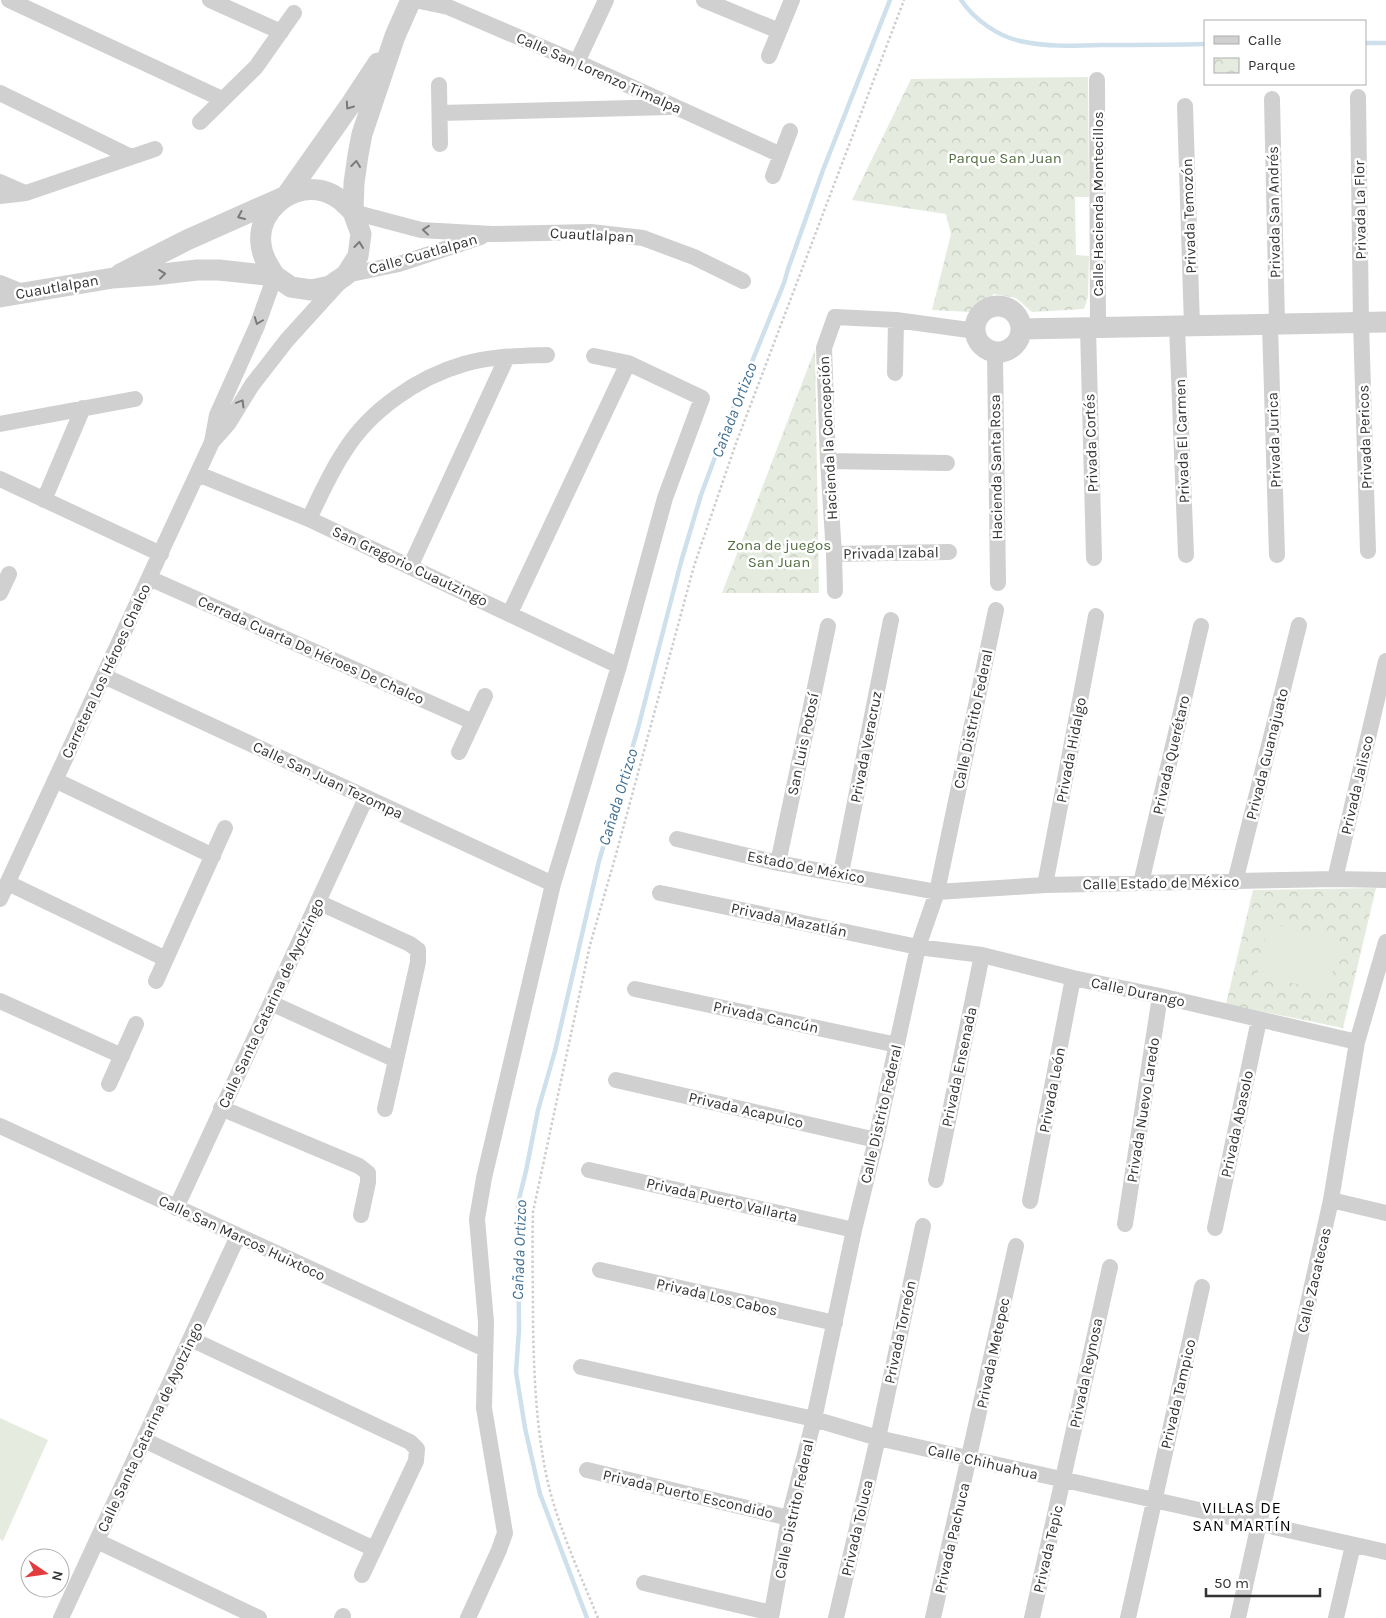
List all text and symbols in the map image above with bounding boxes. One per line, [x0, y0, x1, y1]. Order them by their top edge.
legend [1204, 20, 1366, 85]
street label: Calle San Lorenzo Timalpa [514, 28, 684, 118]
text: Calle [1248, 31, 1282, 49]
text: Parque [1248, 56, 1296, 74]
one-way arrow [346, 101, 355, 110]
street label: Calle Hacienda Montecillos [1089, 111, 1107, 297]
street label: Privada San Andrés [1264, 146, 1284, 278]
park label: Parque San Juan [948, 149, 1062, 167]
street label: Privada Temozón [1178, 158, 1200, 274]
one-way arrow [351, 159, 361, 168]
street label: Privada La Flor [1350, 160, 1370, 260]
one-way arrow [237, 210, 246, 220]
street label: Cuautlalpan [550, 224, 634, 246]
one-way arrow [422, 225, 430, 236]
street label: Calle Cuatlalpan [367, 230, 479, 278]
one-way arrow [353, 241, 364, 249]
one-way arrow [158, 269, 166, 280]
street label: Cuautlalpan [14, 271, 100, 303]
one-way arrow [254, 317, 264, 325]
street label: Hacienda la Concepción [815, 356, 841, 520]
water label: Cañada Ortizco [707, 360, 761, 460]
street label: Privada El Carmen [1171, 378, 1193, 504]
street label: Privada Pericos [1354, 385, 1376, 489]
street label: Privada Jurica [1263, 392, 1285, 488]
street label: Privada Cortés [1080, 393, 1102, 493]
street label: Hacienda Santa Rosa [986, 394, 1006, 540]
one-way arrow [235, 400, 245, 409]
street label: San Gregorio Cuautzingo [329, 522, 491, 610]
park label: Zona de juegos San Juan [727, 536, 831, 571]
street label: Privada Izabal [843, 543, 939, 563]
street label: Carretera Los Héroes Chalco [58, 581, 154, 761]
street label: Cerrada Cuarta De Héroes De Chalco [195, 592, 427, 708]
street label: Calle Distrito Federal [949, 648, 997, 790]
street label: Privada Guanajuato [1242, 686, 1292, 822]
street label: San Luis Potosí [783, 690, 823, 797]
street label: Privada Veracruz [846, 690, 886, 804]
street label: Privada Querétaro [1149, 694, 1193, 816]
street label: Privada Hidalgo [1052, 696, 1090, 804]
street label: Privada Jalisco [1337, 734, 1377, 836]
street label: Calle San Juan Tezompa [250, 737, 406, 823]
water label: Cañada Ortizco [594, 746, 642, 848]
street label: Estado de México [746, 847, 866, 887]
street label: Calle Estado de México [1083, 873, 1239, 893]
street label: Calle Santa Catarina de Ayotzingo [214, 895, 328, 1111]
street label: Privada Mazatlán [729, 899, 849, 941]
street label: Calle Durango [1089, 973, 1187, 1011]
street label: Privada Cancún [712, 997, 820, 1037]
street label: Privada Ensenada [937, 1005, 981, 1129]
street label: Privada Nuevo Laredo [1123, 1036, 1163, 1184]
street label: Calle Distrito Federal [856, 1043, 906, 1185]
street label: Privada León [1035, 1046, 1069, 1134]
street label: Privada Abasolo [1217, 1069, 1257, 1179]
street label: Privada Acapulco [687, 1088, 805, 1132]
street label: Privada Puerto Vallarta [645, 1174, 799, 1226]
street label: Calle San Marcos Huixtoco [156, 1191, 328, 1285]
water label: Cañada Ortizco [508, 1199, 530, 1300]
street label: Calle Zacatecas [1293, 1226, 1335, 1334]
street label: Privada Los Cabos [655, 1274, 779, 1320]
street label: Privada Torreón [880, 1279, 920, 1385]
street label: Privada Metepec [972, 1296, 1014, 1410]
street label: Privada Reynosa [1066, 1316, 1106, 1430]
street label: Calle Santa Catarina de Ayotzingo [93, 1319, 207, 1535]
street label: Privada Tampico [1157, 1337, 1199, 1451]
street label: Calle Distrito Federal [770, 1438, 818, 1580]
street label: Calle Chihuahua [926, 1441, 1040, 1483]
street label: Privada Puerto Escondido [601, 1466, 775, 1522]
street label: Privada Toluca [837, 1478, 877, 1578]
street label: Privada Pachuca [931, 1481, 973, 1595]
district label: VILLAS DE SAN MARTÍN [1192, 1498, 1292, 1535]
street label: Privada Tepic [1029, 1503, 1067, 1595]
north arrow [20, 1548, 70, 1598]
scale bar [1206, 1566, 1320, 1598]
text: N [48, 1569, 67, 1583]
text: 50 m [1214, 1574, 1249, 1592]

